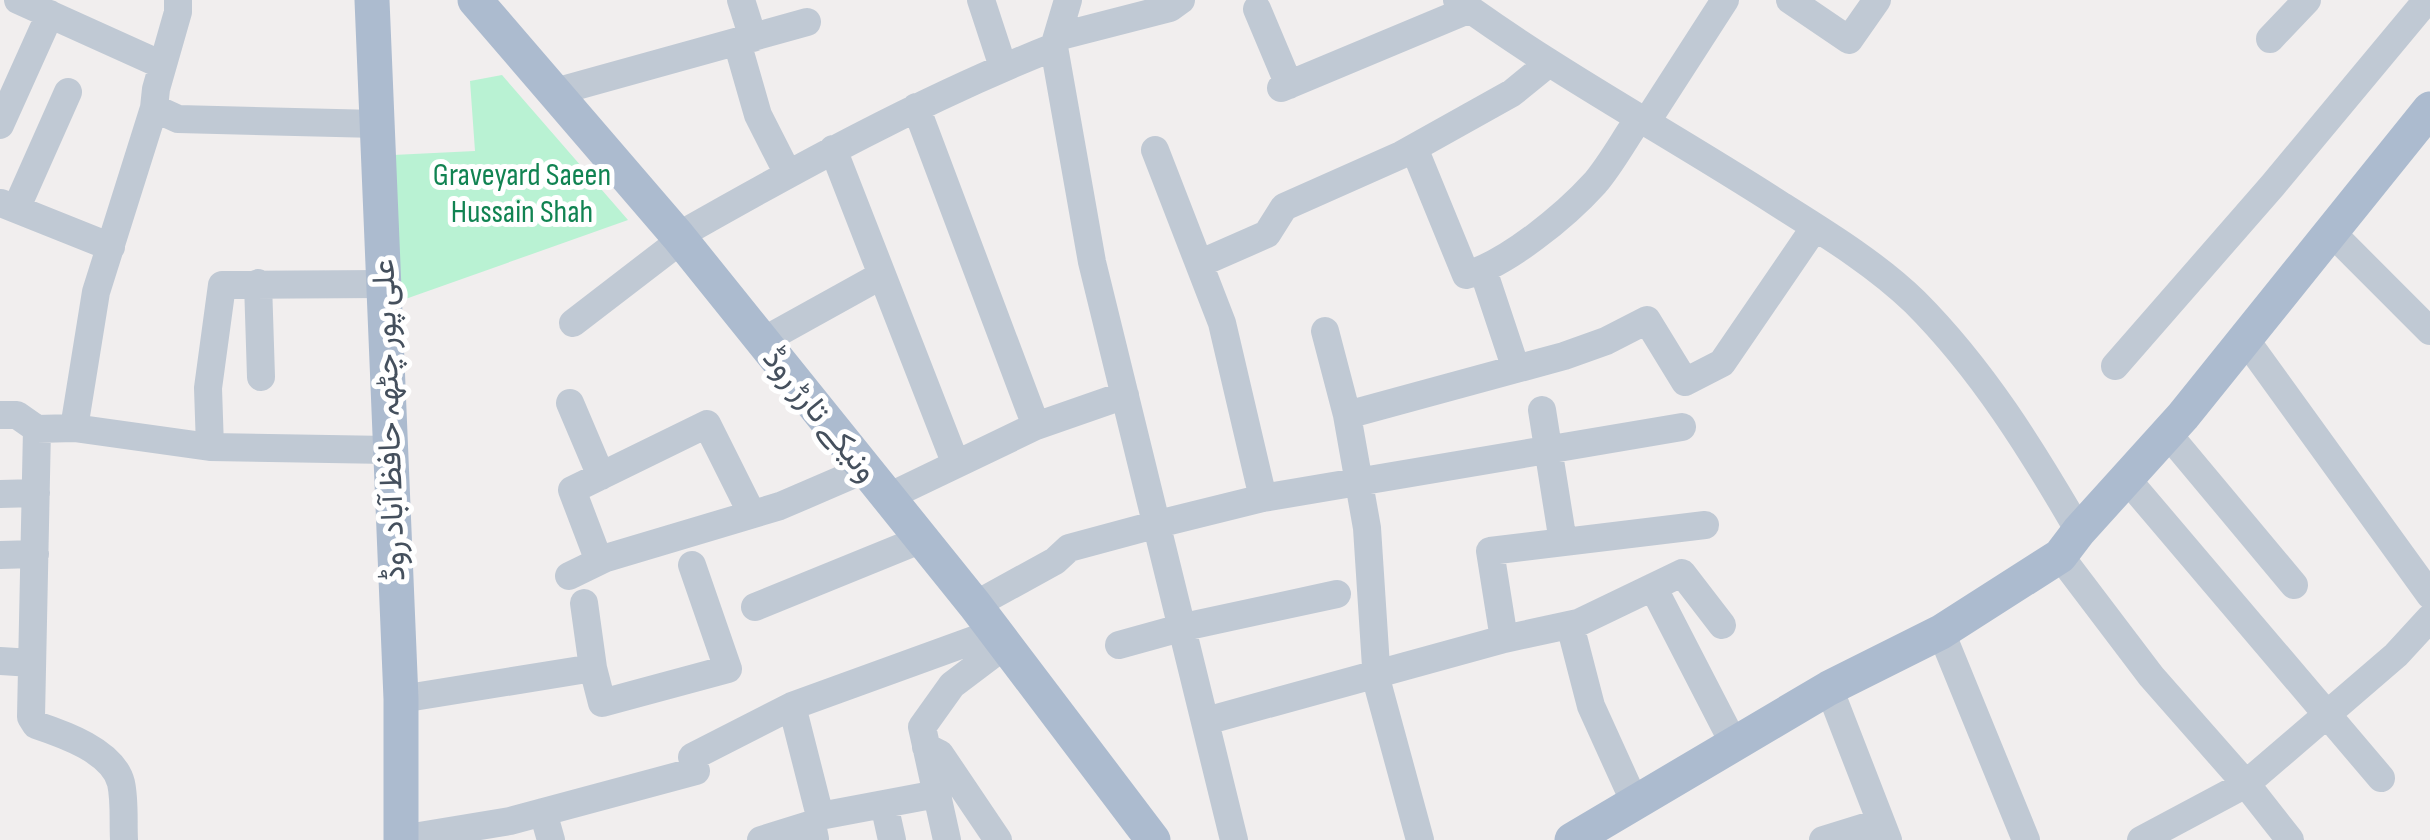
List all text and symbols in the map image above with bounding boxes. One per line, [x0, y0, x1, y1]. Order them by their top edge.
park label: Graveyard Saeen Hussain Shah [433, 156, 611, 232]
street label: علی پور چٹھہ حافظ آباد روڈ [364, 258, 416, 582]
street label: ونیکے تارڑ روڈ [754, 340, 886, 490]

